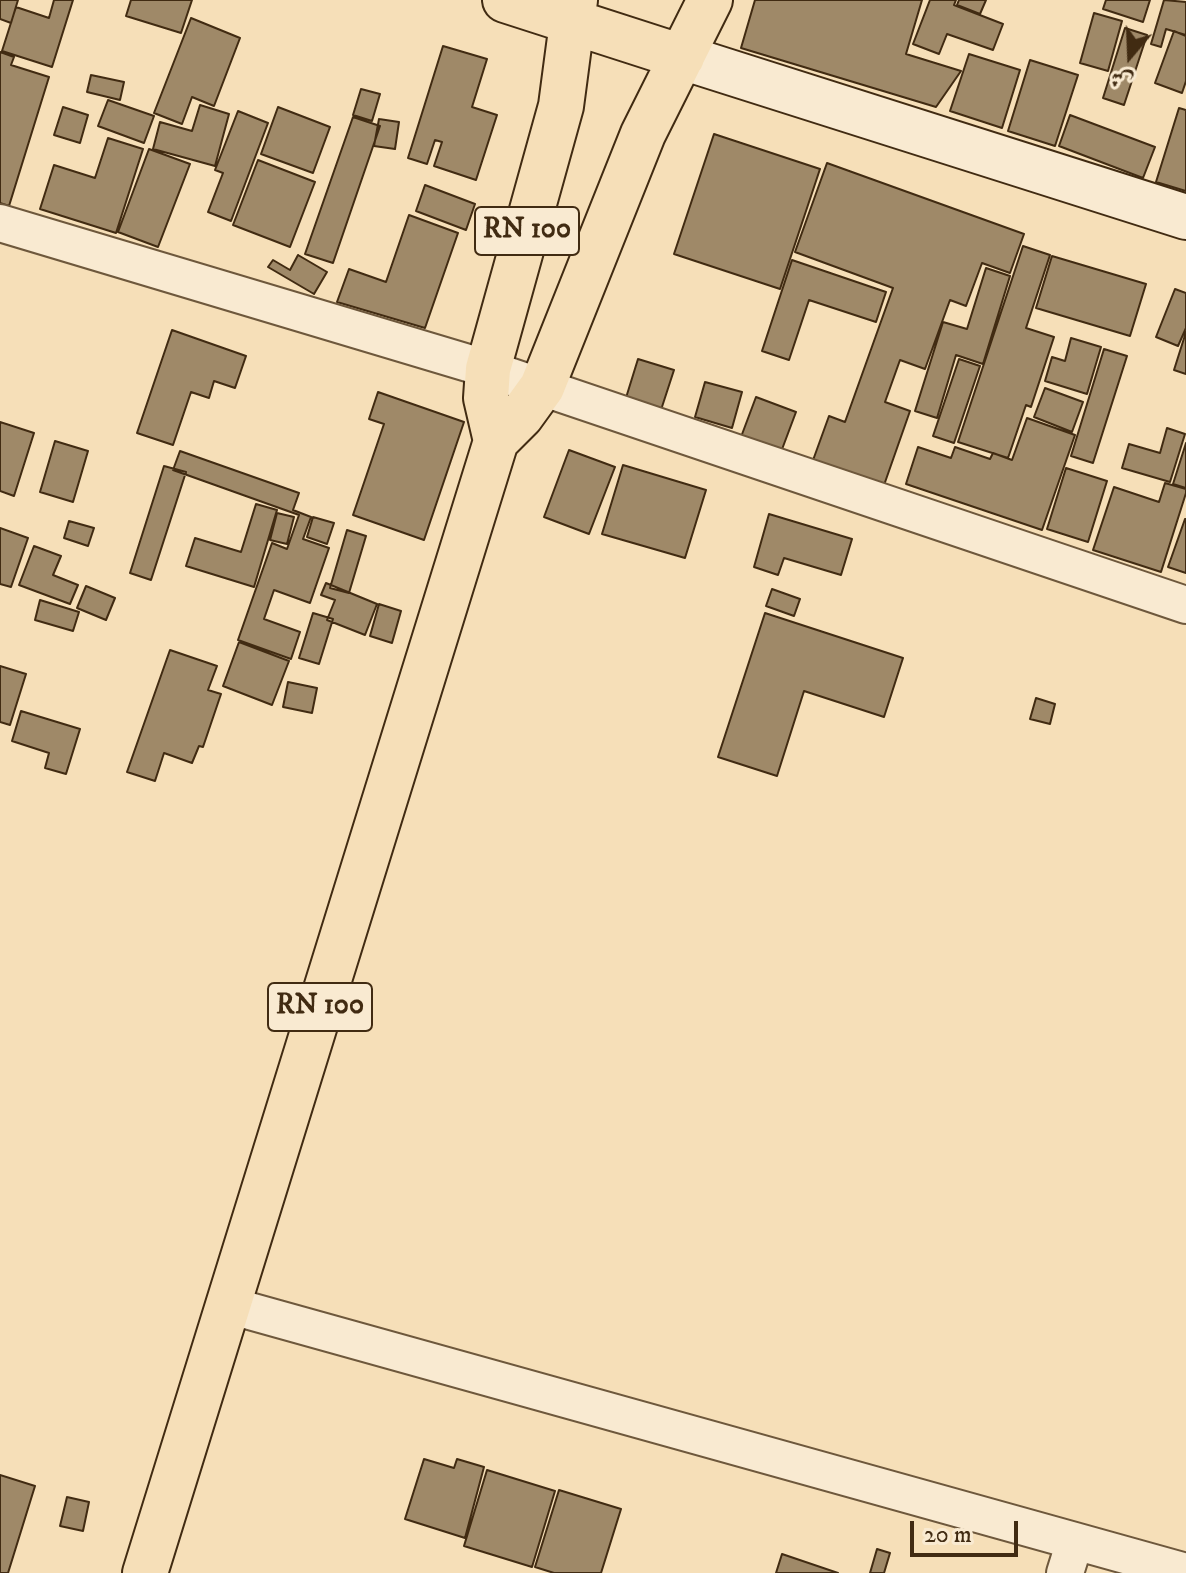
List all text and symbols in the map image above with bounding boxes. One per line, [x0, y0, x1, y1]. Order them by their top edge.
north arrow [1090, 16, 1170, 96]
text: ش [1107, 63, 1137, 95]
road number: RN 100 [475, 207, 579, 255]
road number: RN 100 [268, 983, 372, 1031]
scale bar [914, 1505, 1022, 1555]
text: 20 m [924, 1520, 972, 1550]

